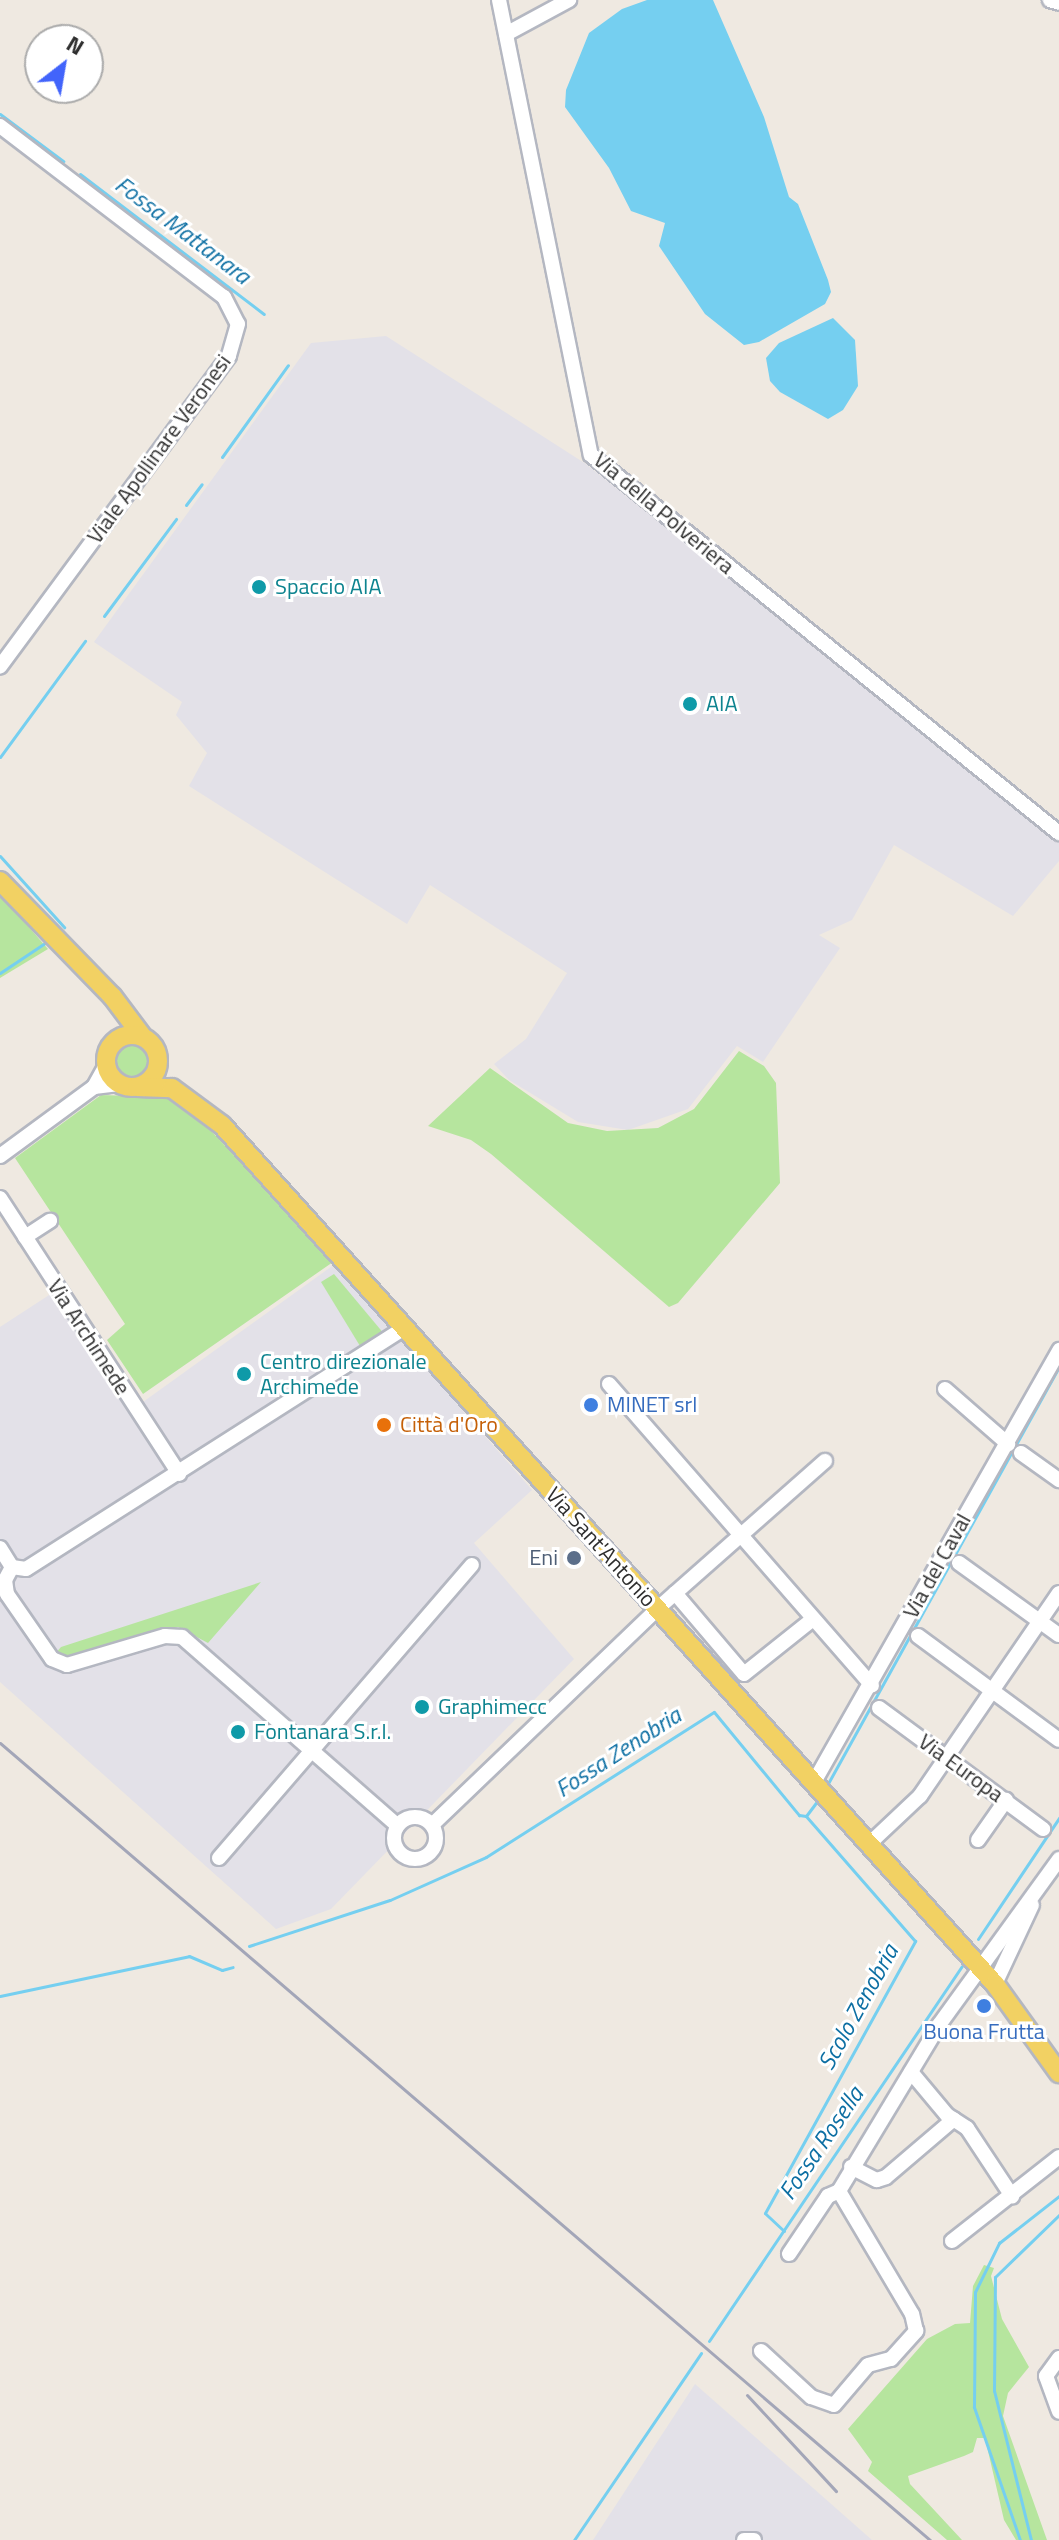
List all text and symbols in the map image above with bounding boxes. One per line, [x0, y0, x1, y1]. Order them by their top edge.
north arrow [24, 24, 104, 104]
text: N [60, 27, 91, 64]
water label: Fossa Mattanara [110, 170, 256, 290]
street label: Viale Apollinare Veronesi [82, 349, 236, 549]
street label: Via della Polveriera [588, 446, 740, 580]
place label: Spaccio AIA [275, 574, 382, 600]
marker: Spaccio AIA [250, 578, 268, 596]
place label: AIA [706, 691, 738, 717]
marker: AIA [681, 695, 699, 713]
street label: Via Archimede [42, 1274, 136, 1400]
place label: Centro direzionale Archimede [260, 1348, 427, 1400]
marker: Centro direzionale Archimede [235, 1365, 253, 1383]
place label: MINET srl [607, 1392, 697, 1418]
marker: MINET srl [582, 1396, 600, 1414]
place label: Città d'Oro [400, 1412, 498, 1438]
marker: Città d'Oro [375, 1416, 393, 1434]
street label: Via Sant'Antonio [540, 1482, 662, 1612]
street label: Via del Caval [897, 1509, 977, 1623]
place label: Eni [529, 1545, 558, 1571]
marker: Eni [565, 1549, 583, 1567]
place label: Graphimecc [438, 1694, 547, 1720]
marker: Graphimecc [413, 1698, 431, 1716]
water label: Fossa Zenobria [550, 1701, 686, 1803]
place label: Fontanara S.r.l. [254, 1719, 391, 1745]
marker: Fontanara S.r.l. [229, 1723, 247, 1741]
street label: Via Europa [913, 1728, 1009, 1808]
water label: Scolo Zenobria [812, 1939, 904, 2075]
marker: Buona Frutta [975, 1997, 993, 2015]
place label: Buona Frutta [923, 2019, 1045, 2045]
water label: Fossa Rosella [773, 2081, 869, 2205]

